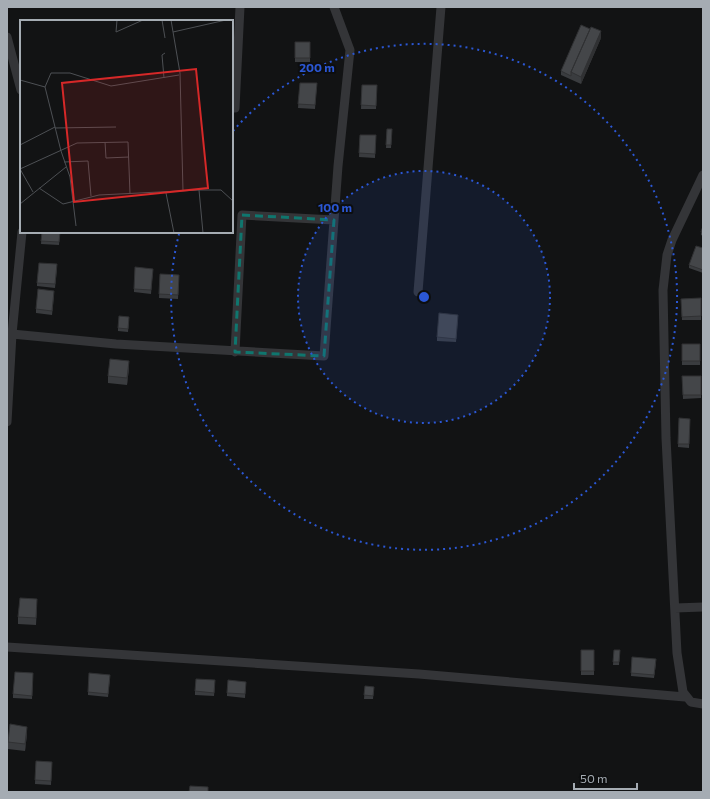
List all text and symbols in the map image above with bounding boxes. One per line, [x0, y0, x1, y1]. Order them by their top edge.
inset map [20, 20, 233, 233]
text: 200 m [299, 60, 335, 74]
text: 100 m [318, 200, 352, 214]
centre of rings [417, 290, 431, 304]
scale bar [574, 765, 637, 791]
text: 50 m [580, 771, 608, 785]

